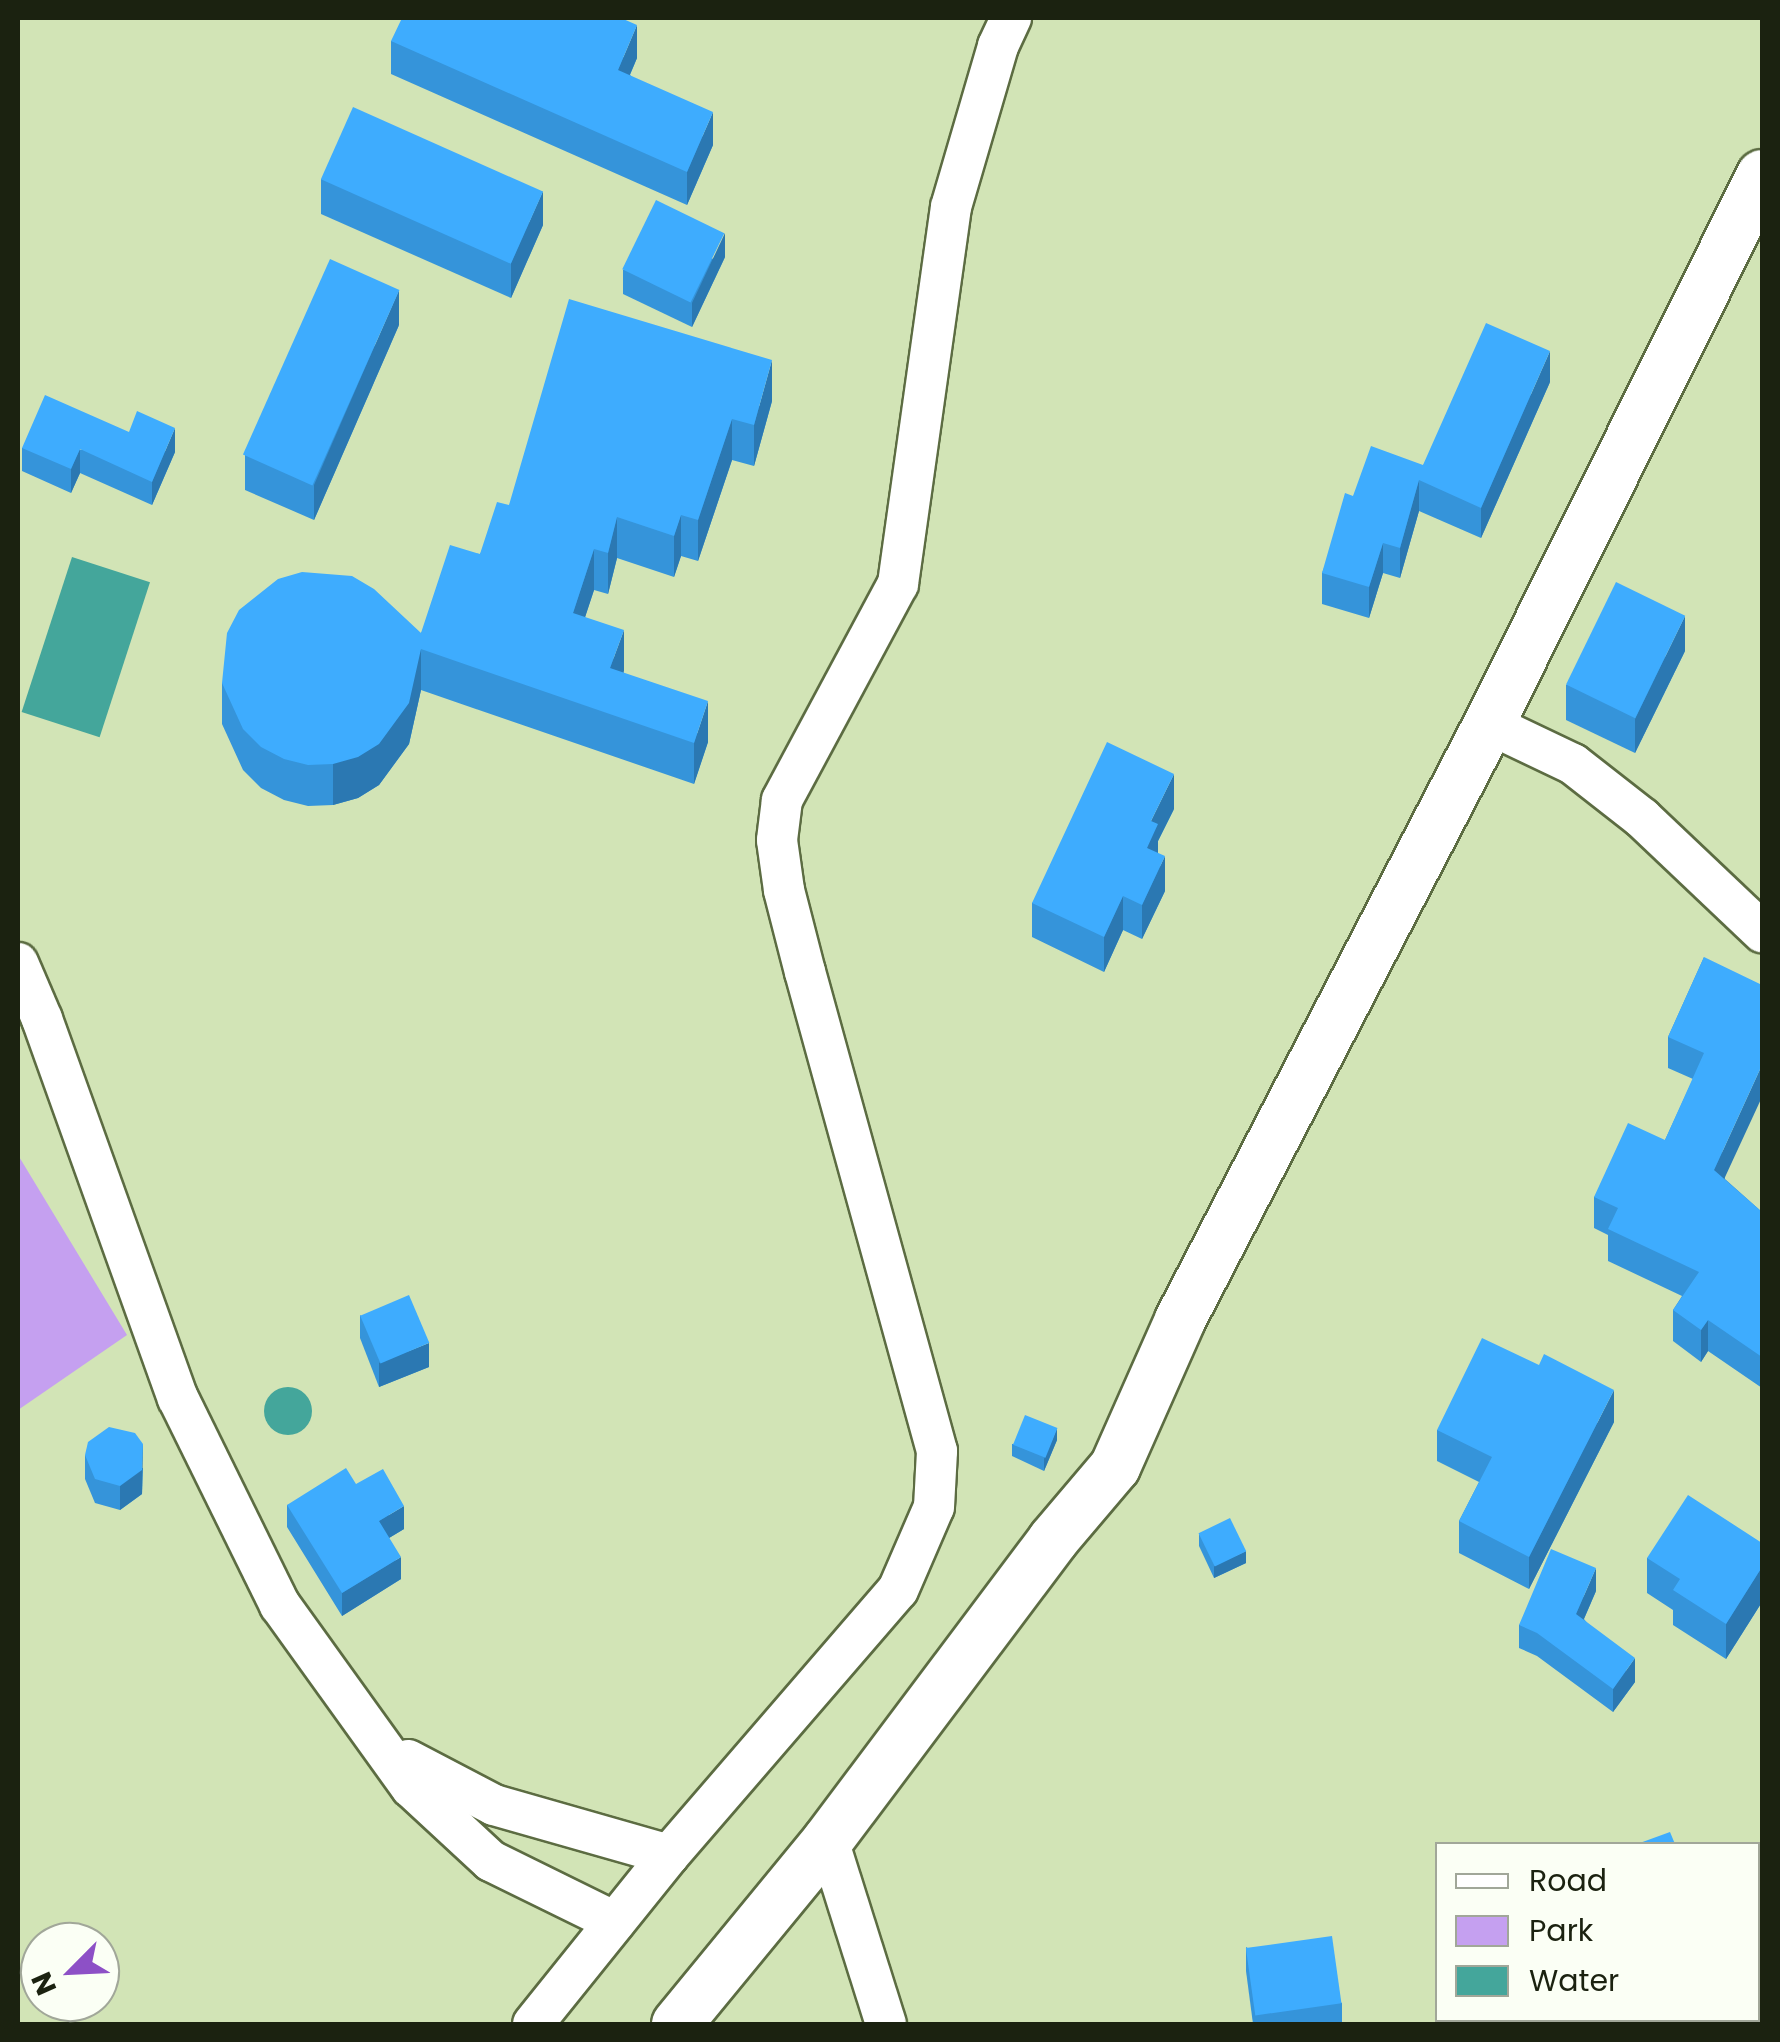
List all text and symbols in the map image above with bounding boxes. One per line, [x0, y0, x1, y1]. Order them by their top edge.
legend [1435, 1842, 1760, 2022]
text: Road [1529, 1859, 1607, 1902]
text: Park [1529, 1909, 1593, 1952]
north arrow [20, 1922, 120, 2022]
text: Water [1529, 1959, 1619, 2002]
text: N [22, 1966, 66, 2001]

